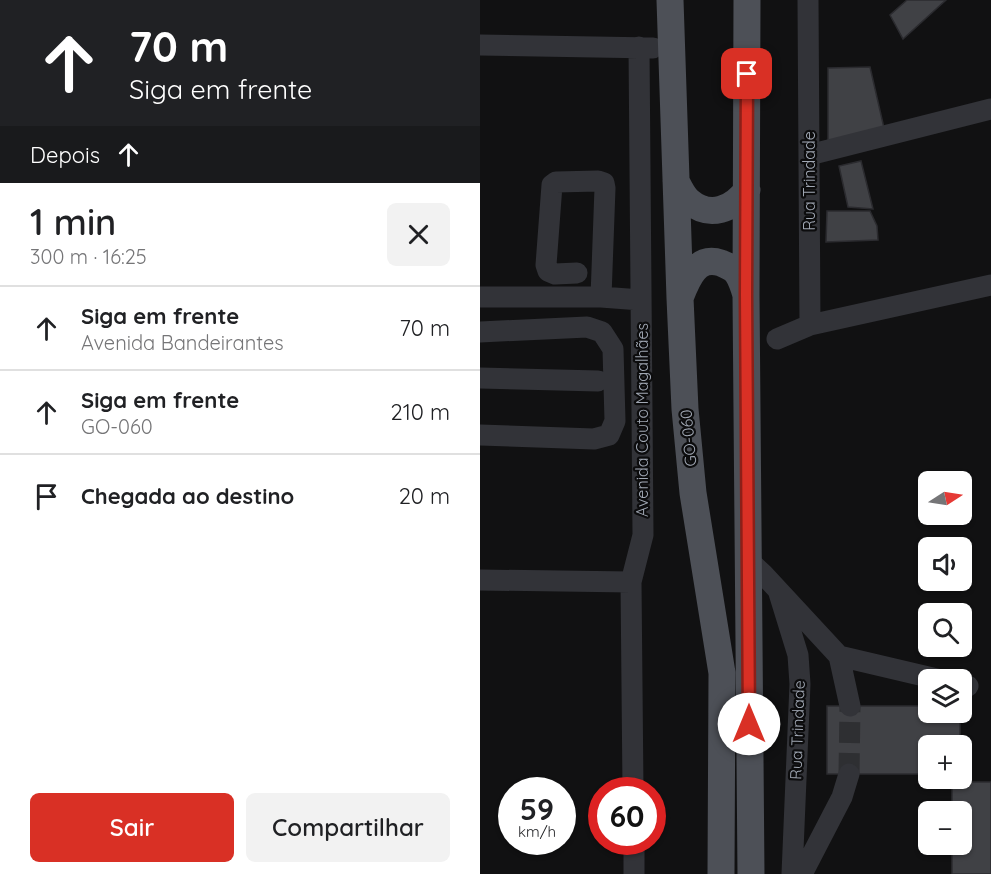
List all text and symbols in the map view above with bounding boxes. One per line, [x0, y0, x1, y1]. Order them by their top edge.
text: 70 m [129, 20, 228, 73]
icon: ahead [30, 24, 108, 102]
pin [721, 48, 772, 99]
icon: arrive [730, 57, 763, 90]
text: Siga em frente [129, 72, 312, 106]
street label: Rua Trindade [799, 131, 819, 231]
icon: ahead [112, 138, 145, 171]
text: Depois [30, 141, 100, 169]
text: 1 min [30, 199, 116, 244]
button: close [387, 203, 450, 266]
text: 300 m · 16:25 [30, 244, 147, 269]
text: Siga em frente [81, 302, 239, 330]
icon: ahead [30, 312, 63, 345]
text: 70 m [400, 314, 450, 342]
street label: Avenida Couto Magalhães [632, 323, 652, 517]
text: Avenida Bandeirantes [81, 330, 284, 355]
text: Siga em frente [81, 386, 239, 414]
icon: ahead [30, 396, 63, 429]
text: 210 m [391, 398, 450, 426]
street label: GO-060 [676, 409, 700, 467]
text: GO-060 [81, 414, 153, 439]
north arrow [918, 471, 972, 525]
map controls [918, 471, 972, 855]
icon: arrive [30, 480, 63, 513]
text: Chegada ao destino [81, 482, 294, 510]
text: 20 m [399, 482, 450, 510]
button: sound [918, 537, 972, 591]
button: search [918, 603, 972, 657]
button: layers [918, 669, 972, 723]
street label: Rua Trindade [785, 680, 809, 780]
position arrow [717, 692, 781, 756]
button: + [918, 735, 972, 789]
speed limit sign: 60 [588, 777, 666, 855]
text: 59 [520, 790, 554, 828]
button: Sair [30, 793, 234, 862]
button: Compartilhar [246, 793, 450, 862]
button: − [918, 801, 972, 855]
text: km/h [518, 822, 556, 841]

